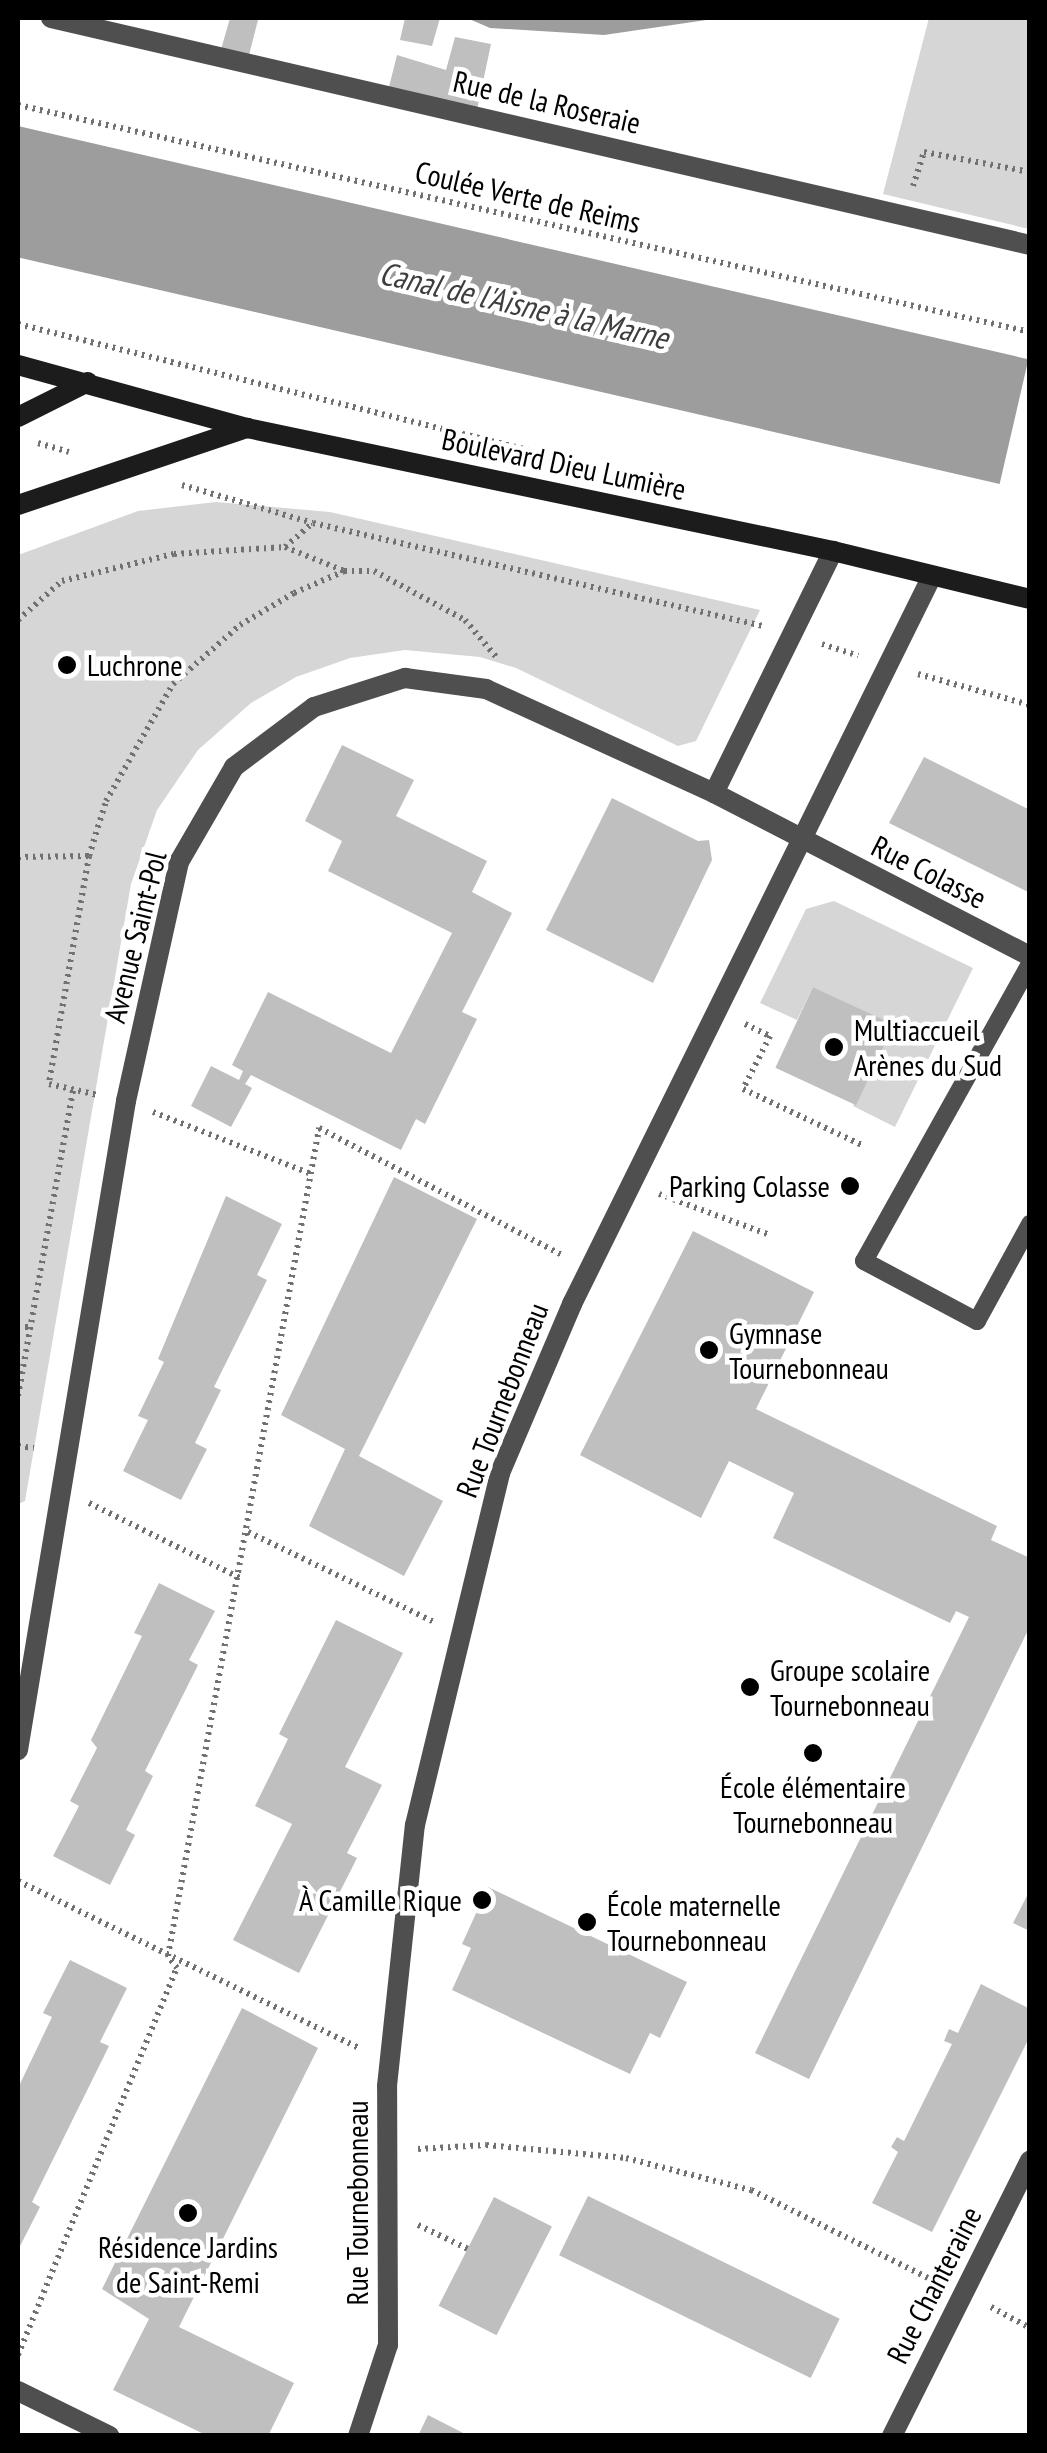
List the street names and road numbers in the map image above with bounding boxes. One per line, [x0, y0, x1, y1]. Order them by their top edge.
street label: Rue de la Roseraie [450, 63, 644, 141]
street label: Coulée Verte de Reims [411, 153, 645, 241]
street label: Boulevard Dieu Lumière [439, 421, 689, 507]
street label: Rue Colasse [866, 828, 992, 916]
street label: Avenue Saint-Pol [96, 847, 174, 1027]
street label: Rue Tournebonneau [448, 1297, 556, 1503]
street label: Rue Tournebonneau [339, 2100, 375, 2306]
street label: Rue Chanteraine [879, 2201, 989, 2369]

